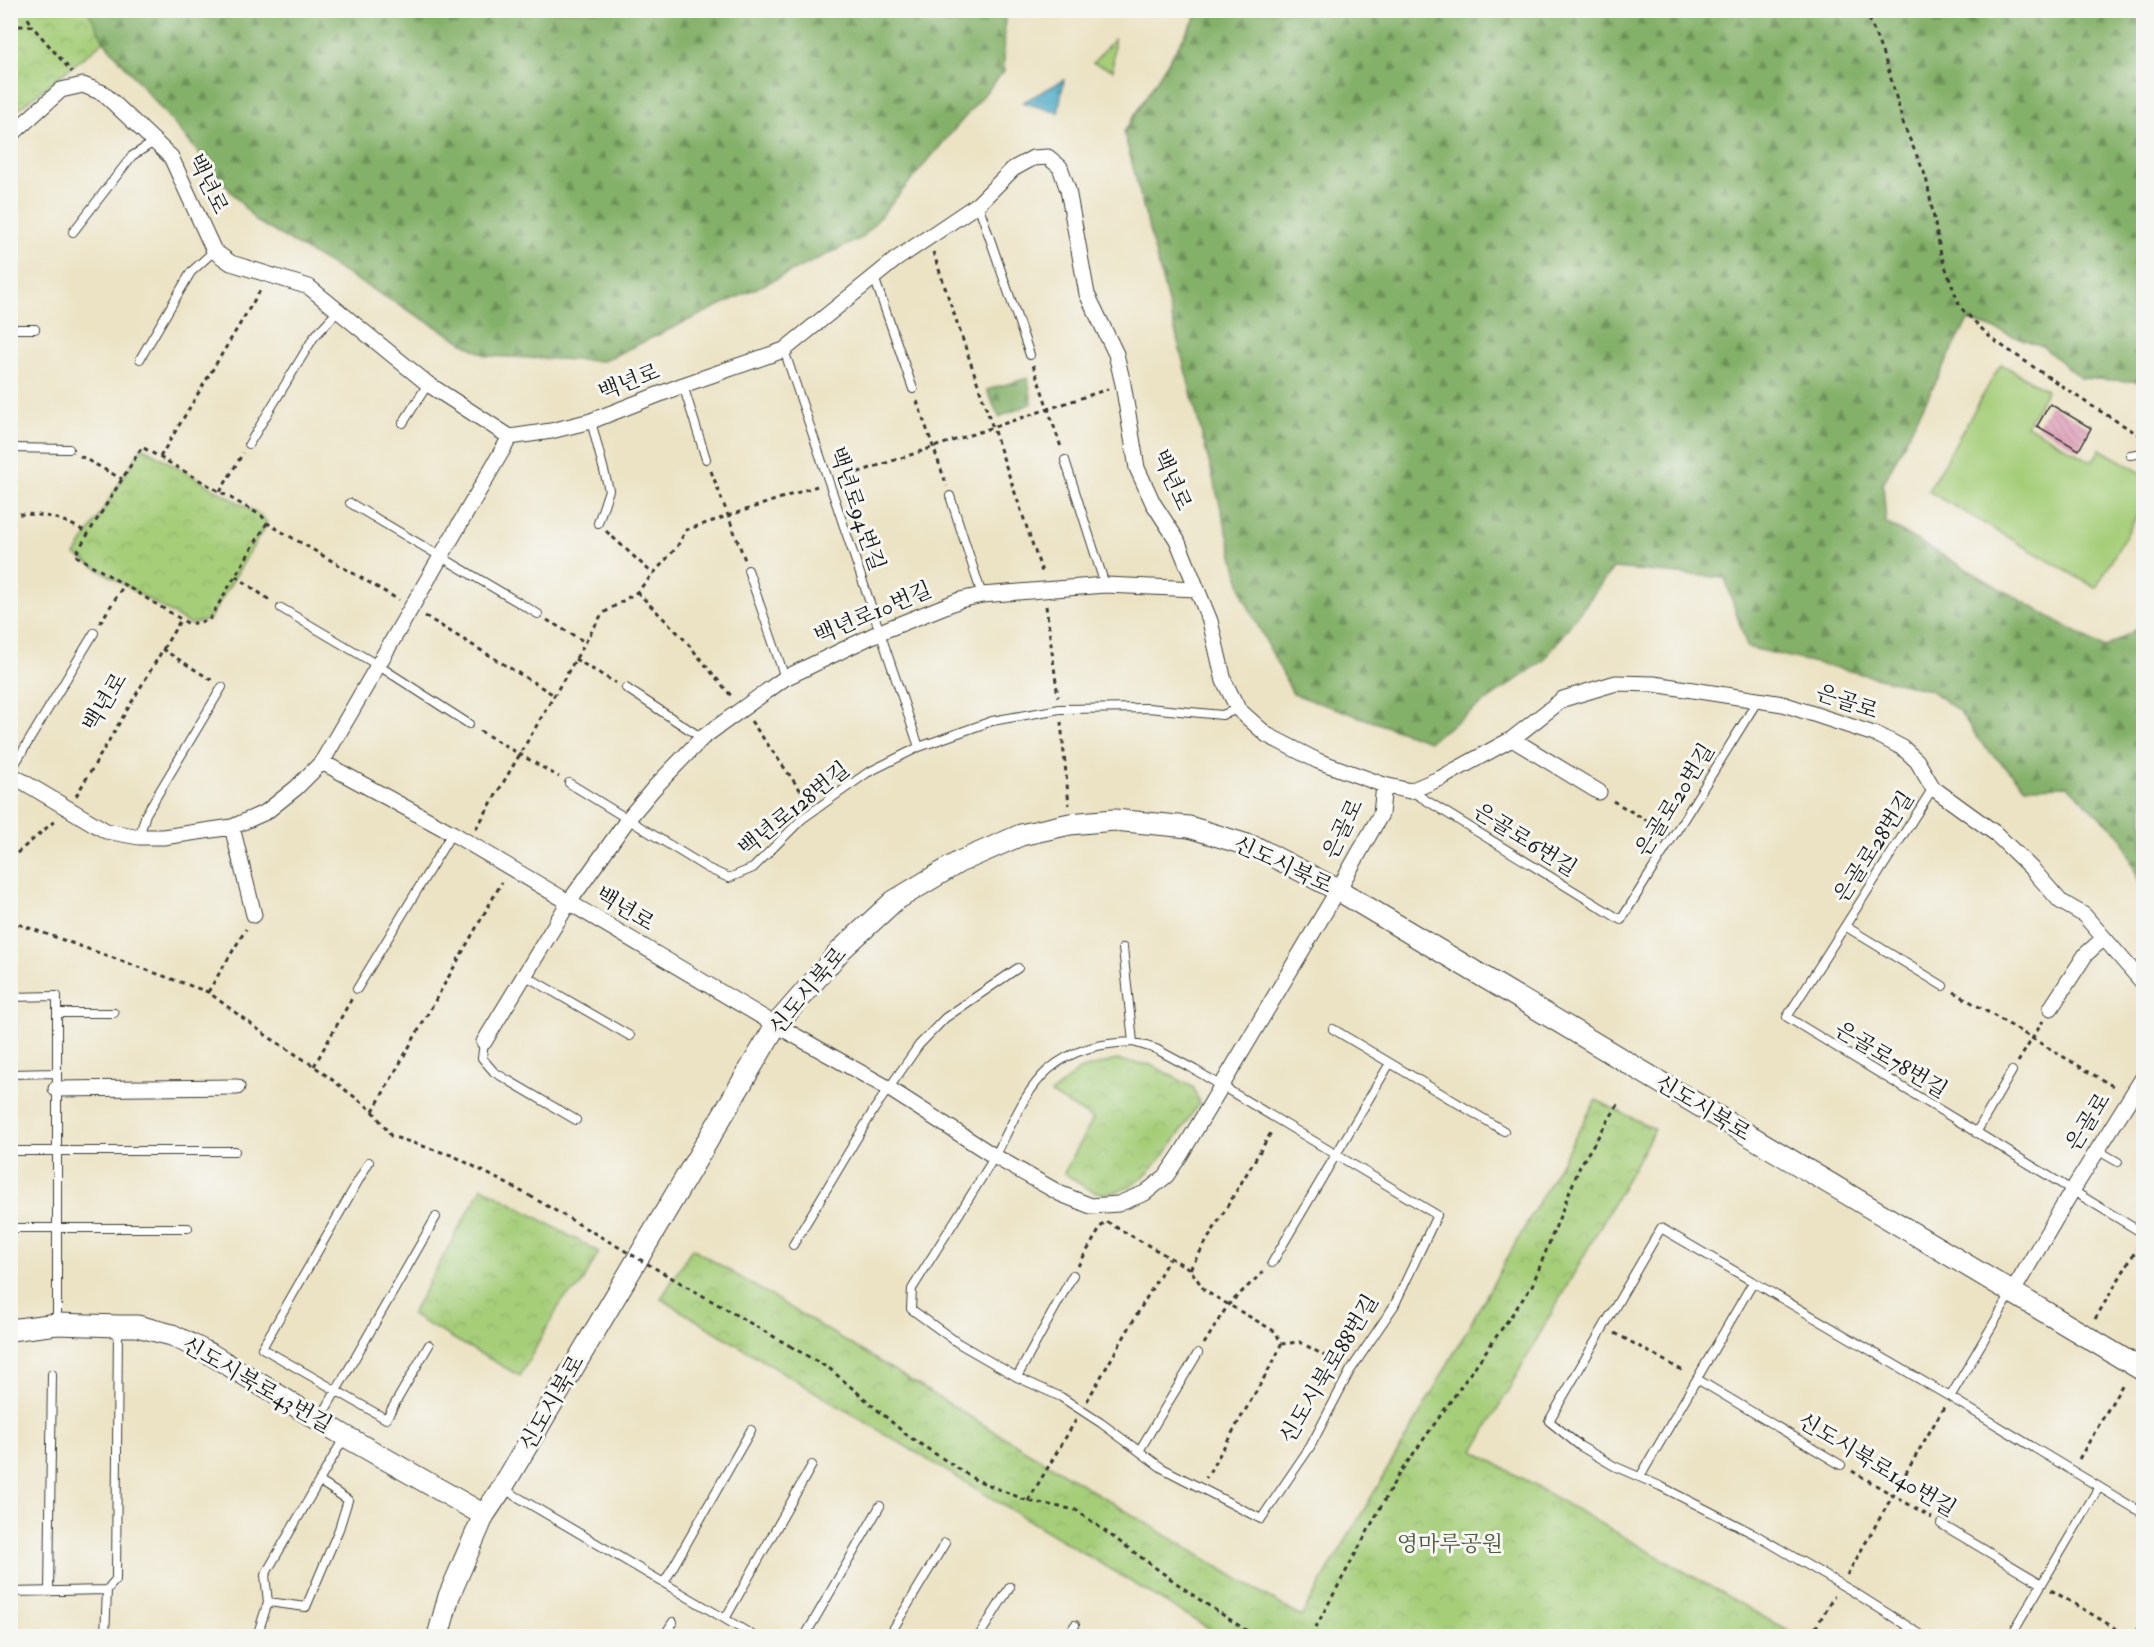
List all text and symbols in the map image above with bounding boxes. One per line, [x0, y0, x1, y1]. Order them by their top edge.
street label: 백년로 [181, 149, 235, 219]
street label: 백년로 [594, 358, 664, 406]
street label: 백년로94번길 [823, 443, 891, 575]
street label: 백년로 [1146, 445, 1198, 515]
street label: 백년로10번길 [810, 576, 936, 650]
street label: 백년로 [77, 667, 133, 737]
street label: 은골로 [1812, 678, 1882, 726]
street label: 은골로20번길 [1629, 738, 1721, 862]
street label: 백년로128번길 [733, 755, 855, 863]
street label: 은골로28번길 [1827, 786, 1921, 908]
street label: 은골로 [1316, 794, 1370, 864]
street label: 은골로6번길 [1468, 797, 1582, 883]
street label: 신도시북로 [1229, 830, 1337, 900]
street label: 백년로 [590, 881, 660, 937]
street label: 신도시북로 [763, 941, 853, 1041]
street label: 은골로78번길 [1829, 1015, 1953, 1105]
street label: 신도시북로 [1650, 1069, 1756, 1147]
street label: 은골로 [2059, 1088, 2117, 1156]
street label: 신도시북로88번길 [1273, 1289, 1385, 1449]
street label: 신도시북로43번길 [177, 1331, 337, 1439]
street label: 신도시북로 [513, 1350, 591, 1456]
street label: 신도시북로140번길 [1793, 1407, 1961, 1523]
park label: 영마루공원 [1397, 1530, 1503, 1558]

